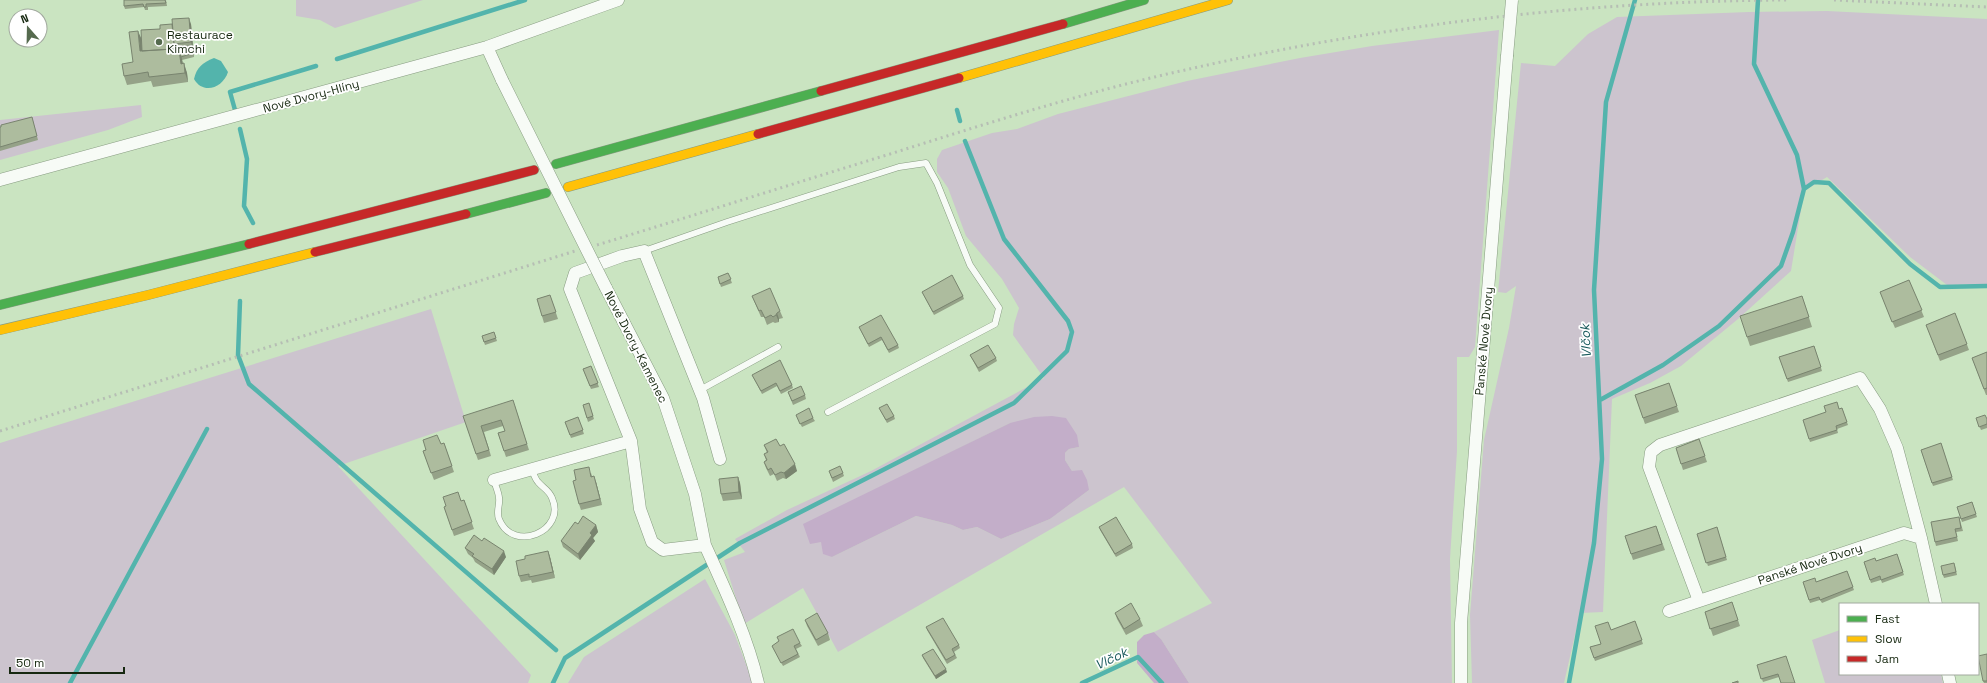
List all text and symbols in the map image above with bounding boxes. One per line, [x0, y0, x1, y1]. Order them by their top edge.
north arrow [8, 8, 48, 48]
text: N [19, 11, 30, 26]
place label: Restaurace Kimchi [167, 27, 233, 57]
marker: Restaurace Kimchi [154, 37, 164, 47]
street label: Nové Dvory-Hlíny [261, 75, 361, 117]
street label: Panské Nové Dvory [1471, 286, 1497, 396]
street label: Nové Dvory-Kamenec [601, 288, 671, 406]
water label: Vlčok [1576, 322, 1595, 358]
street label: Panské Nové Dvory [1756, 540, 1864, 588]
legend [1839, 603, 1979, 675]
text: Fast [1875, 611, 1900, 627]
text: Slow [1875, 631, 1902, 647]
water label: Vlčok [1092, 643, 1132, 673]
scale bar [10, 649, 124, 675]
text: Jam [1875, 651, 1899, 667]
text: 50 m [16, 655, 44, 671]

